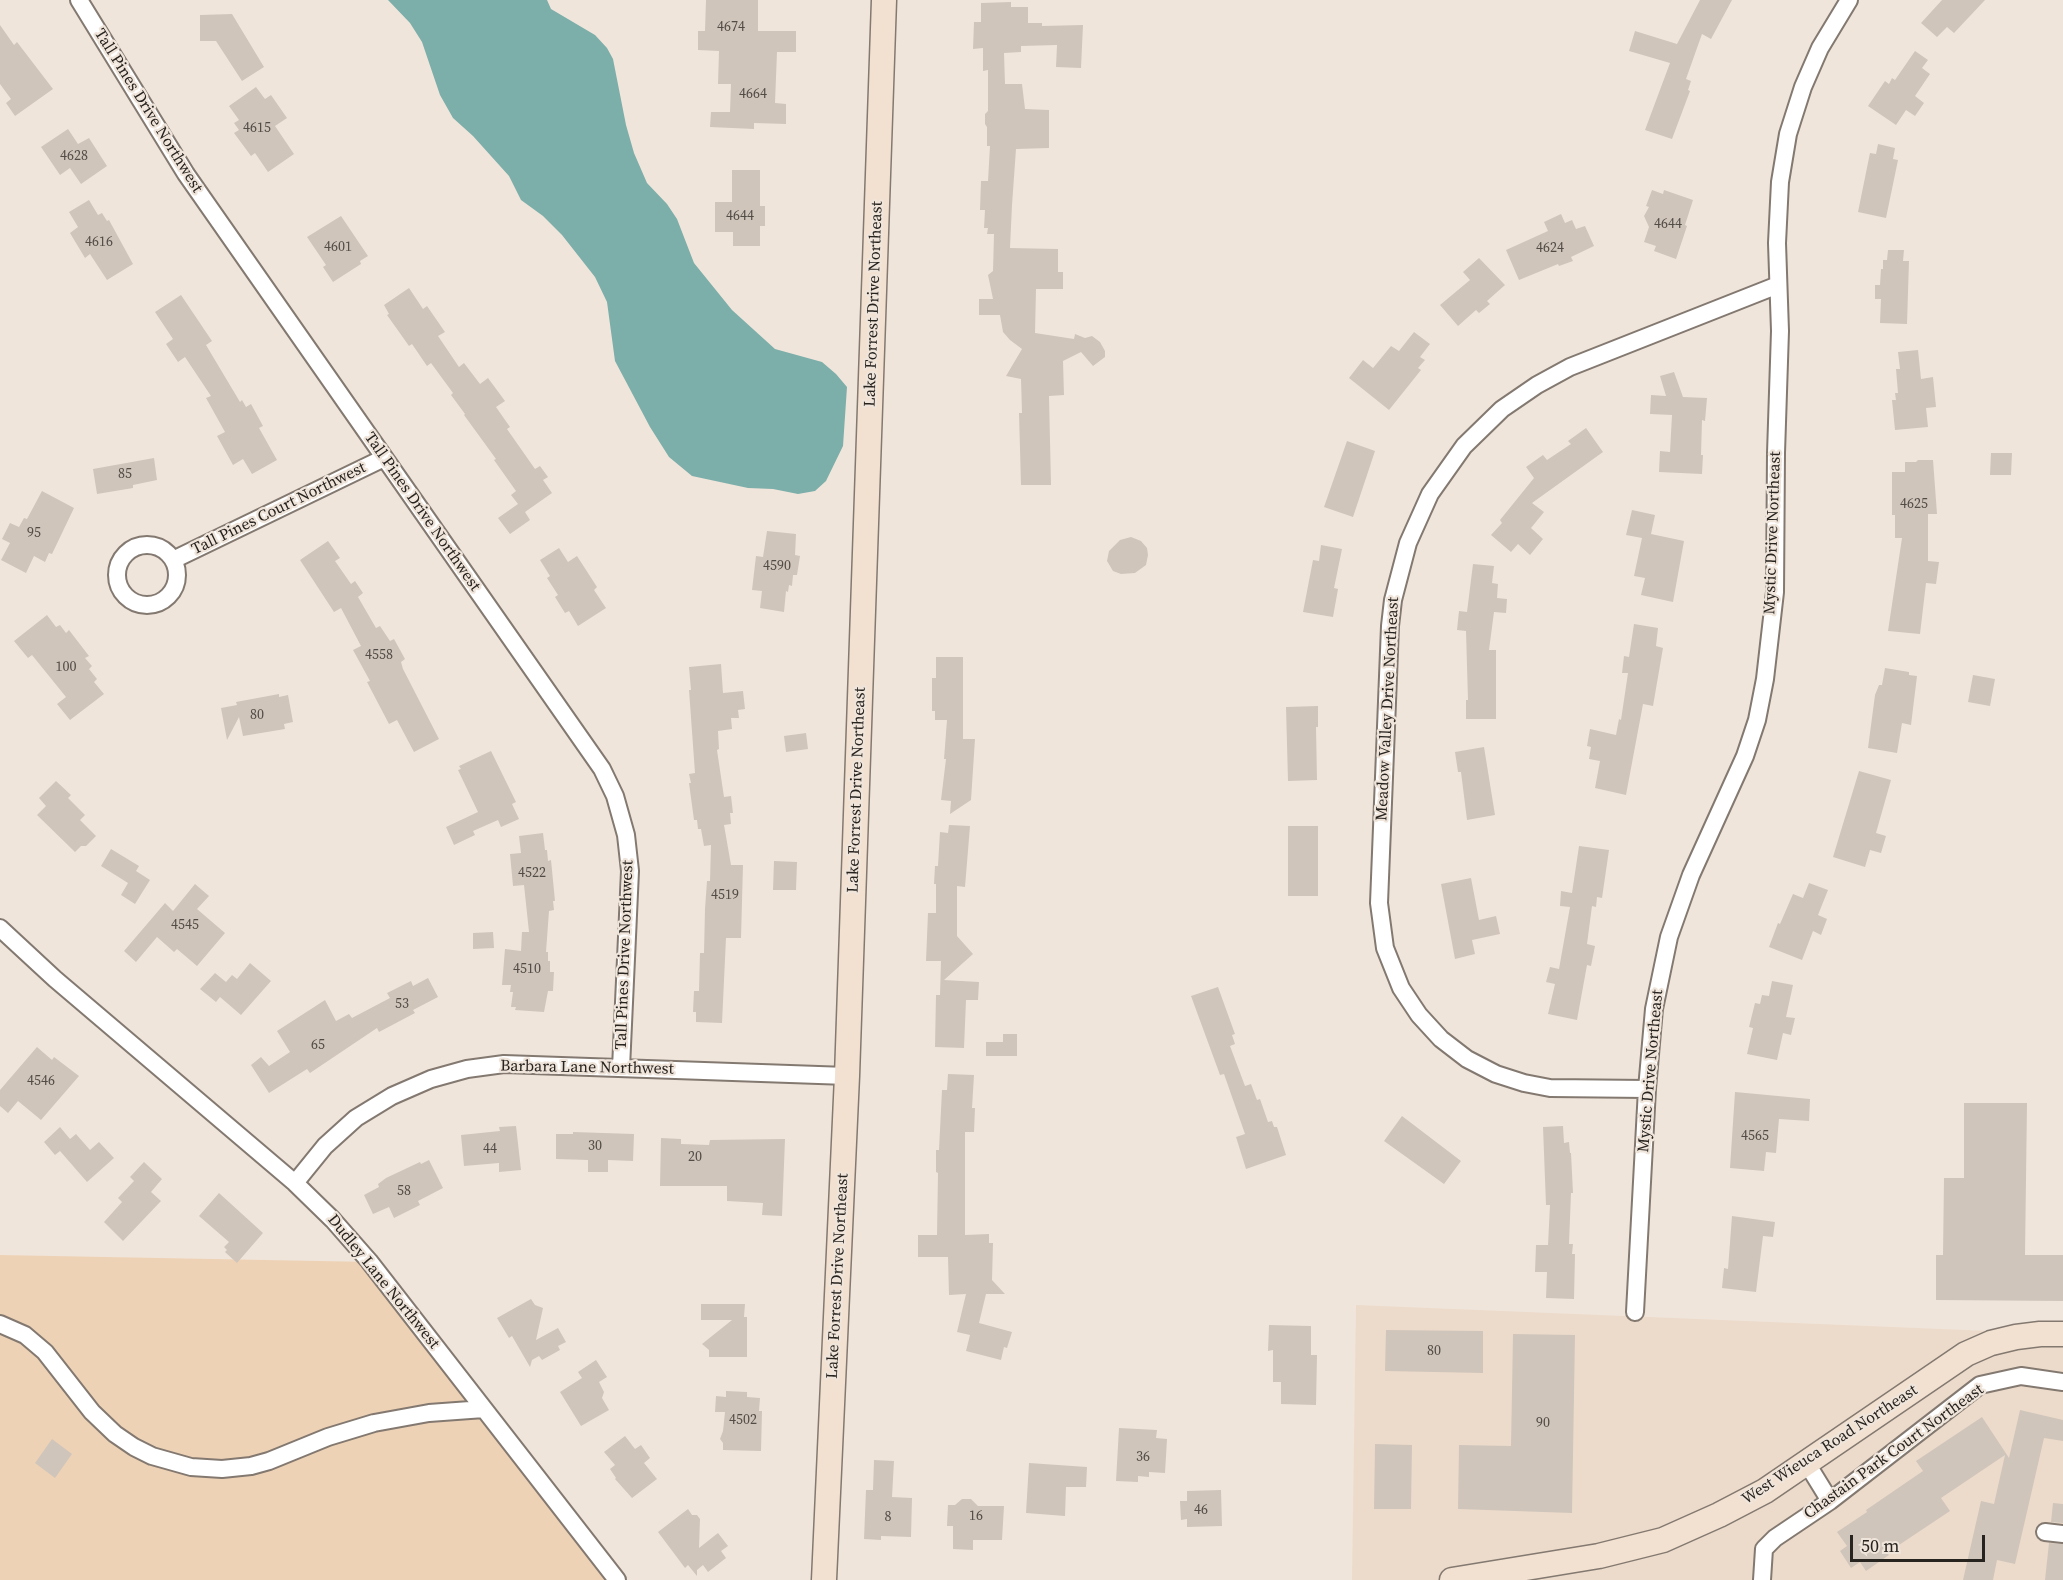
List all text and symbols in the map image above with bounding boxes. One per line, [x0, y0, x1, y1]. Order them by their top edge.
house number: 4674 [717, 19, 745, 35]
street label: Tall Pines Drive Northwest [90, 26, 206, 196]
house number: 4664 [739, 86, 767, 102]
house number: 4615 [243, 120, 271, 136]
house number: 4628 [60, 148, 88, 164]
street label: Lake Forrest Drive Northeast [861, 201, 887, 407]
house number: 4644 [726, 208, 754, 224]
house number: 4644 [1654, 216, 1682, 232]
house number: 4616 [85, 234, 113, 250]
house number: 4601 [324, 239, 352, 255]
house number: 4624 [1536, 240, 1564, 256]
street label: Tall Pines Drive Northwest [360, 429, 484, 595]
street label: Mystic Drive Northeast [1761, 451, 1785, 615]
street label: Tall Pines Court Northwest [189, 458, 369, 560]
house number: 85 [118, 466, 132, 482]
house number: 4625 [1900, 496, 1928, 512]
house number: 95 [27, 525, 41, 541]
house number: 4590 [763, 558, 791, 574]
street label: Meadow Valley Drive Northeast [1373, 597, 1403, 821]
house number: 4558 [365, 647, 393, 663]
house number: 100 [56, 659, 76, 675]
street label: Lake Forrest Drive Northeast [844, 687, 870, 893]
house number: 80 [250, 707, 264, 723]
street label: Tall Pines Drive Northwest [612, 860, 638, 1050]
house number: 4522 [518, 865, 546, 881]
house number: 4519 [711, 887, 739, 903]
house number: 4545 [171, 917, 199, 933]
house number: 4510 [513, 961, 541, 977]
street label: Mystic Drive Northeast [1634, 989, 1668, 1153]
house number: 53 [395, 996, 409, 1012]
house number: 65 [311, 1037, 325, 1053]
street label: Barbara Lane Northwest [500, 1057, 674, 1079]
house number: 4546 [27, 1073, 55, 1089]
house number: 4565 [1741, 1128, 1769, 1144]
house number: 30 [588, 1138, 602, 1154]
house number: 44 [483, 1141, 497, 1157]
house number: 20 [688, 1149, 702, 1165]
street label: Lake Forrest Drive Northeast [823, 1173, 853, 1379]
house number: 58 [397, 1183, 411, 1199]
street label: Dudley Lane Northwest [323, 1211, 443, 1353]
house number: 80 [1427, 1343, 1441, 1359]
street label: Chastain Park Court Northeast [1800, 1380, 1988, 1524]
street label: West Wieuca Road Northeast [1739, 1381, 1921, 1509]
house number: 4502 [729, 1412, 757, 1428]
house number: 90 [1536, 1415, 1550, 1431]
house number: 36 [1136, 1449, 1150, 1465]
house number: 46 [1194, 1502, 1208, 1518]
house number: 16 [969, 1508, 983, 1524]
house number: 8 [885, 1509, 891, 1525]
scale bar [1853, 1523, 1988, 1561]
text: 50 m [1861, 1533, 1899, 1558]

